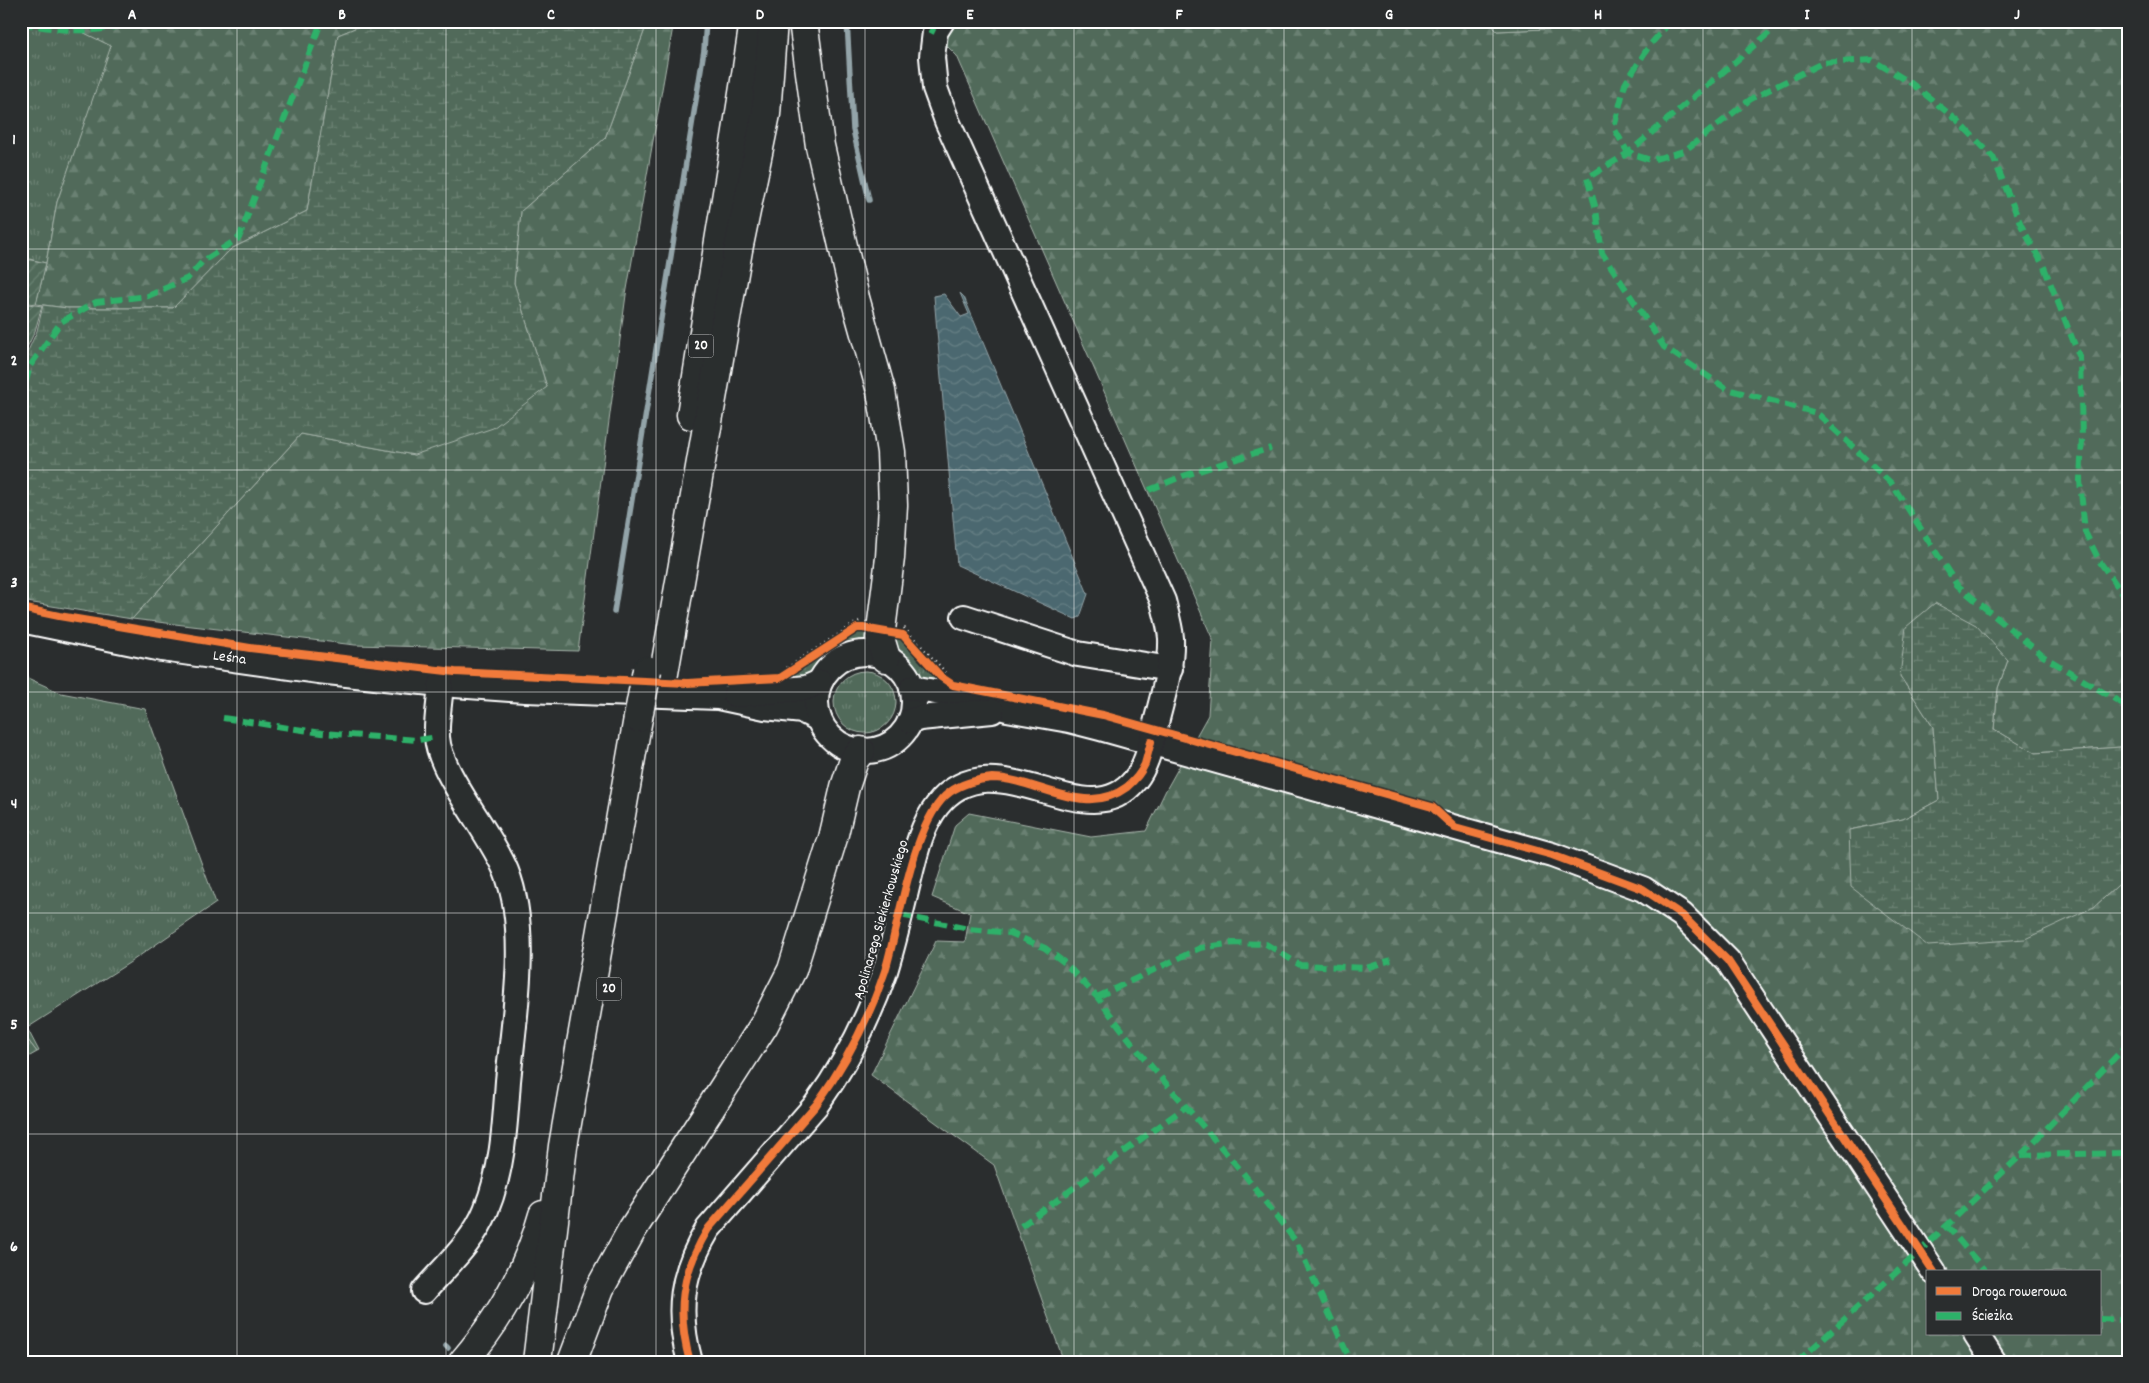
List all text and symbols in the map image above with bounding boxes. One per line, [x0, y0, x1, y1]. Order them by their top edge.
text: A [128, 4, 137, 27]
text: B [338, 4, 346, 27]
text: C [547, 4, 555, 27]
text: D [756, 4, 765, 27]
text: E [966, 4, 974, 27]
text: F [1175, 4, 1183, 27]
text: G [1385, 4, 1393, 27]
text: H [1594, 4, 1602, 27]
text: I [1805, 4, 1811, 27]
text: J [2014, 4, 2020, 27]
text: 1 [12, 129, 16, 152]
road number: 20 [688, 334, 714, 358]
text: 2 [11, 350, 18, 373]
text: 3 [10, 572, 18, 595]
street label: Leśna [211, 645, 248, 672]
text: 4 [11, 793, 17, 816]
street label: Apolinarego Siekierkowskiego [849, 837, 915, 1003]
road number: 20 [596, 978, 622, 1001]
text: 5 [10, 1014, 18, 1037]
text: 6 [10, 1236, 18, 1259]
legend [1926, 1270, 2102, 1336]
text: Droga rowerowa [1972, 1282, 2067, 1304]
text: Ścieżka [1972, 1306, 2013, 1328]

